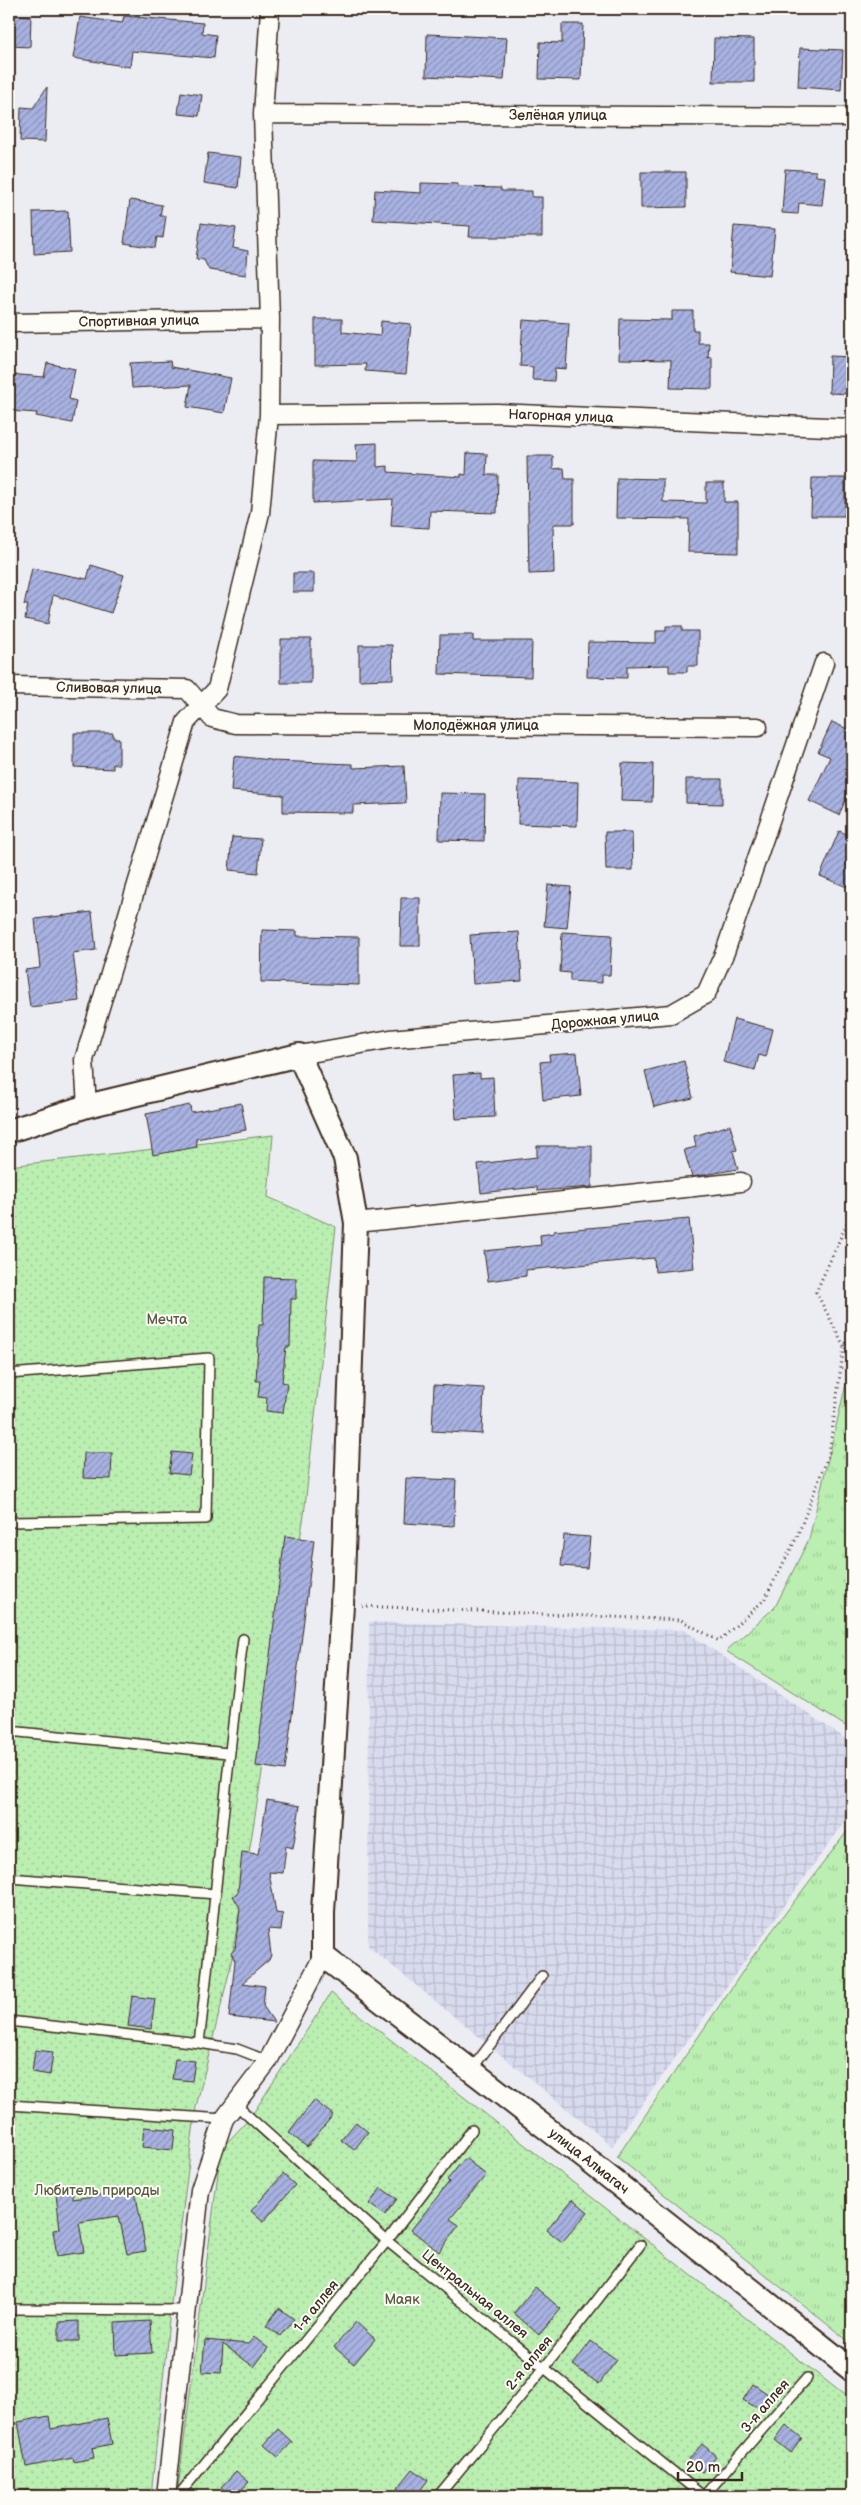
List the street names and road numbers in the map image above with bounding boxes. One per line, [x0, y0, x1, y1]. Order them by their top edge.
street label: Зелёная улица [509, 107, 608, 124]
street label: Спортивная улица [79, 311, 200, 331]
street label: Нагорная улица [508, 406, 615, 426]
street label: Сливовая улица [56, 679, 163, 697]
street label: Молодёжная улица [413, 717, 540, 734]
street label: Дорожная улица [550, 1007, 660, 1033]
street label: улица Алмагач [546, 2124, 632, 2198]
street label: Центральная аллея [419, 2246, 532, 2342]
street label: 1-я аллея [290, 2276, 342, 2335]
street label: 2-я аллея [502, 2332, 556, 2393]
street label: 3-я аллея [737, 2376, 793, 2436]

